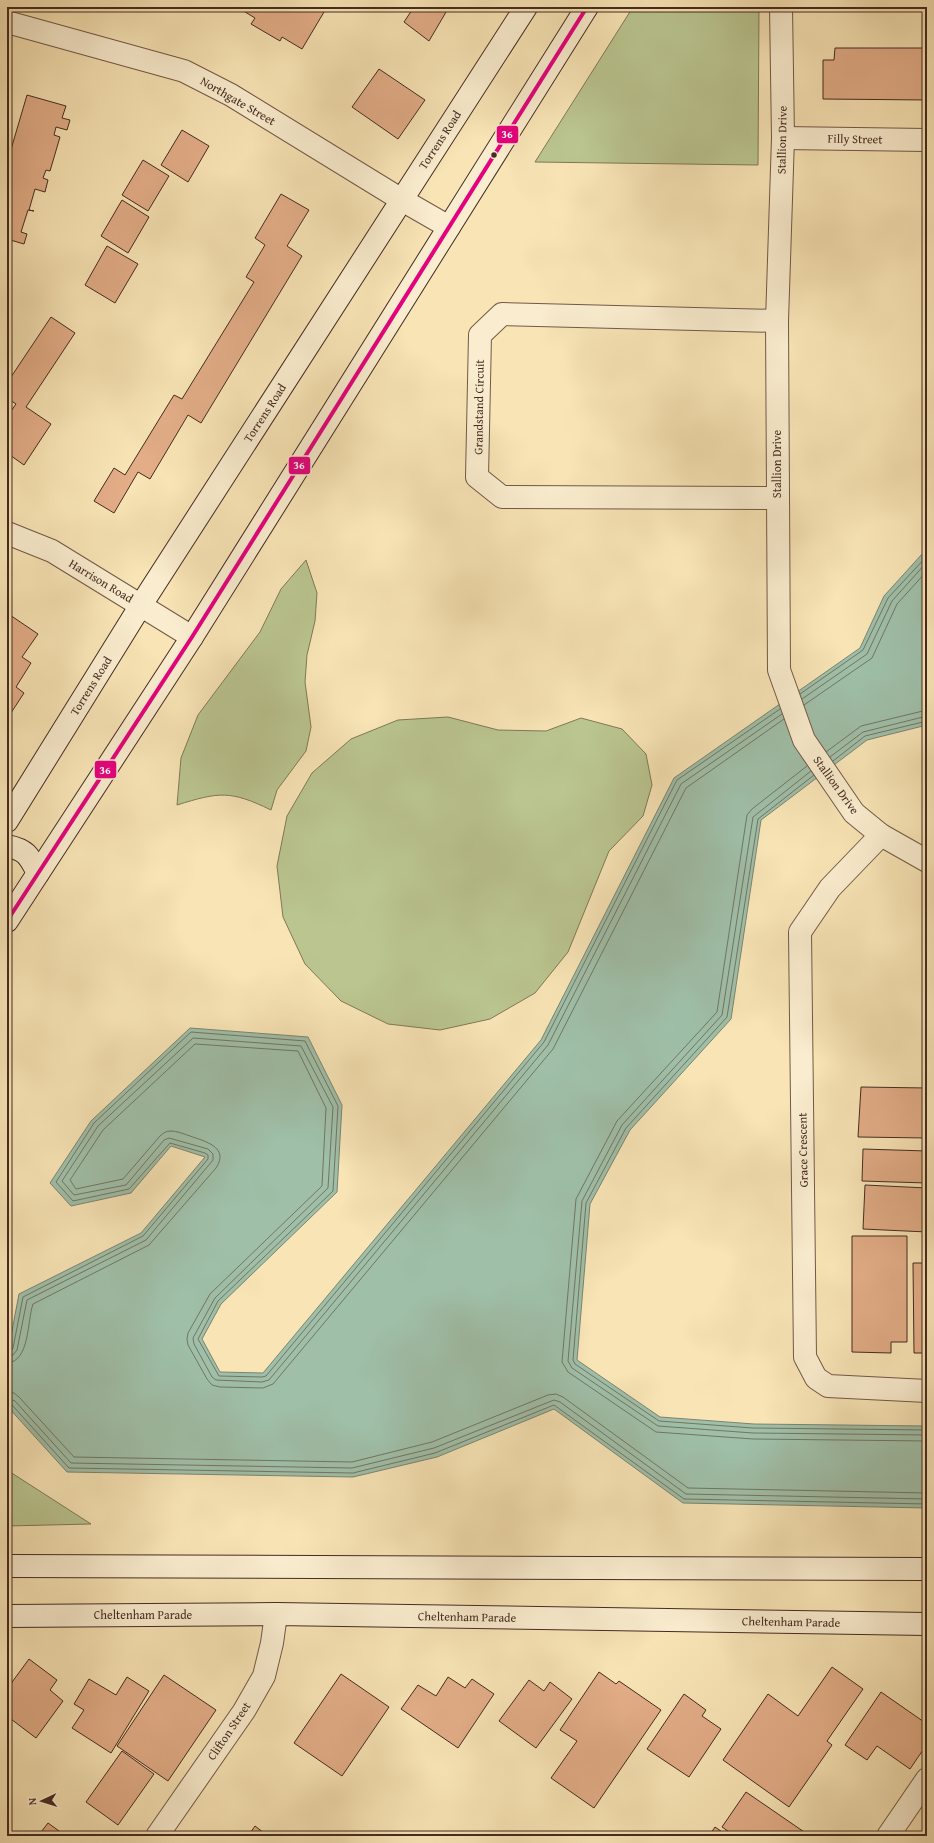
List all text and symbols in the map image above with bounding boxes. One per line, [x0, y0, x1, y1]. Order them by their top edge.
street label: Northgate Street [197, 72, 280, 129]
street label: Stallion Drive [772, 105, 791, 174]
street label: Torrens Road [414, 107, 465, 172]
line badge: 36 [496, 125, 519, 144]
text: 36 [501, 126, 513, 142]
street label: Filly Street [827, 130, 883, 147]
unlabelled marker [489, 150, 499, 160]
street label: Grandstand Circuit [469, 358, 488, 455]
street label: Torrens Road [239, 380, 290, 445]
street label: Stallion Drive [768, 429, 785, 498]
line badge: 36 [288, 456, 311, 475]
text: 36 [293, 457, 305, 473]
street label: Harrison Road [66, 555, 137, 607]
street label: Torrens Road [66, 652, 116, 719]
street label: Stallion Drive [809, 752, 864, 818]
line badge: 36 [94, 760, 117, 779]
text: 36 [99, 762, 111, 778]
street label: Grace Crescent [793, 1112, 812, 1188]
street label: Cheltenham Parade [94, 1606, 193, 1623]
street label: Cheltenham Parade [418, 1607, 517, 1626]
street label: Cheltenham Parade [742, 1612, 841, 1631]
street label: Clifton Street [203, 1697, 255, 1763]
north arrow [22, 1781, 62, 1821]
text: N [24, 1797, 40, 1806]

